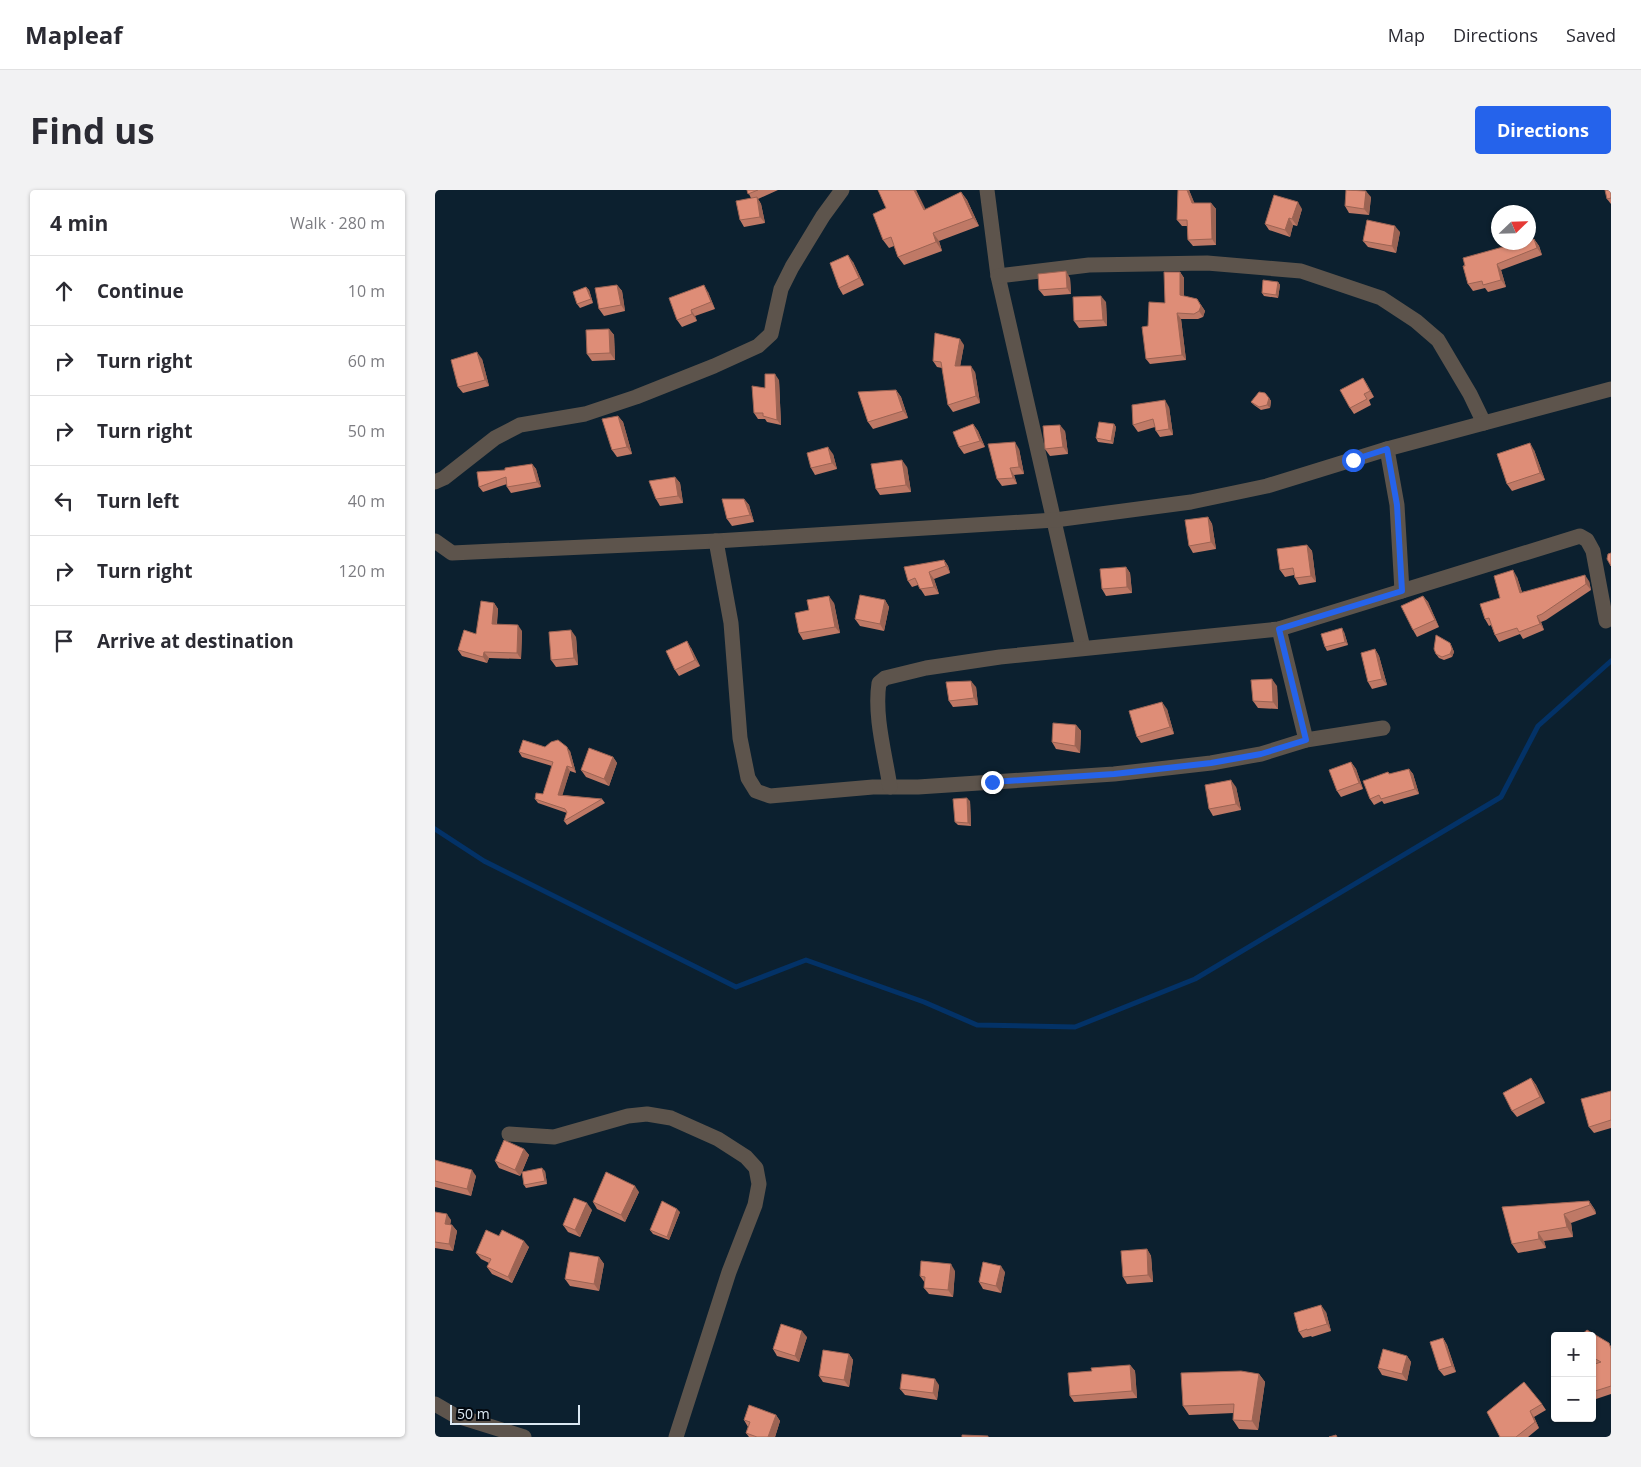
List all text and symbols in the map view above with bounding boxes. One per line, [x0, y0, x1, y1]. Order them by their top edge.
text: Mapleaf [25, 18, 123, 51]
text: Map [1388, 23, 1425, 47]
text: Directions [1453, 23, 1538, 47]
text: Saved [1566, 23, 1616, 47]
button: Directions [1475, 106, 1611, 154]
text: Find us [30, 107, 155, 154]
north arrow [1491, 205, 1536, 250]
text: 4 min [50, 209, 108, 237]
text: Walk · 280 m [290, 212, 385, 234]
icon: ahead [50, 277, 78, 305]
text: Continue [97, 278, 184, 304]
text: 10 m [348, 280, 385, 302]
icon: right [50, 347, 78, 375]
text: Turn right [97, 348, 192, 374]
text: 60 m [348, 350, 385, 372]
icon: right [50, 417, 78, 445]
text: Turn right [97, 418, 192, 444]
text: 50 m [348, 420, 385, 442]
route start [1342, 449, 1365, 472]
icon: left [50, 487, 78, 515]
text: Turn left [97, 488, 179, 514]
text: 40 m [348, 490, 385, 512]
icon: right [50, 557, 78, 585]
text: Turn right [97, 558, 192, 584]
text: 120 m [339, 560, 385, 582]
icon: arrive [50, 627, 78, 655]
text: Arrive at destination [97, 628, 294, 654]
route end [981, 771, 1004, 794]
map controls [1551, 1332, 1596, 1422]
button: + [1551, 1332, 1596, 1377]
button: − [1551, 1377, 1596, 1422]
scale bar [450, 1402, 580, 1425]
text: 50 m [457, 1404, 490, 1423]

